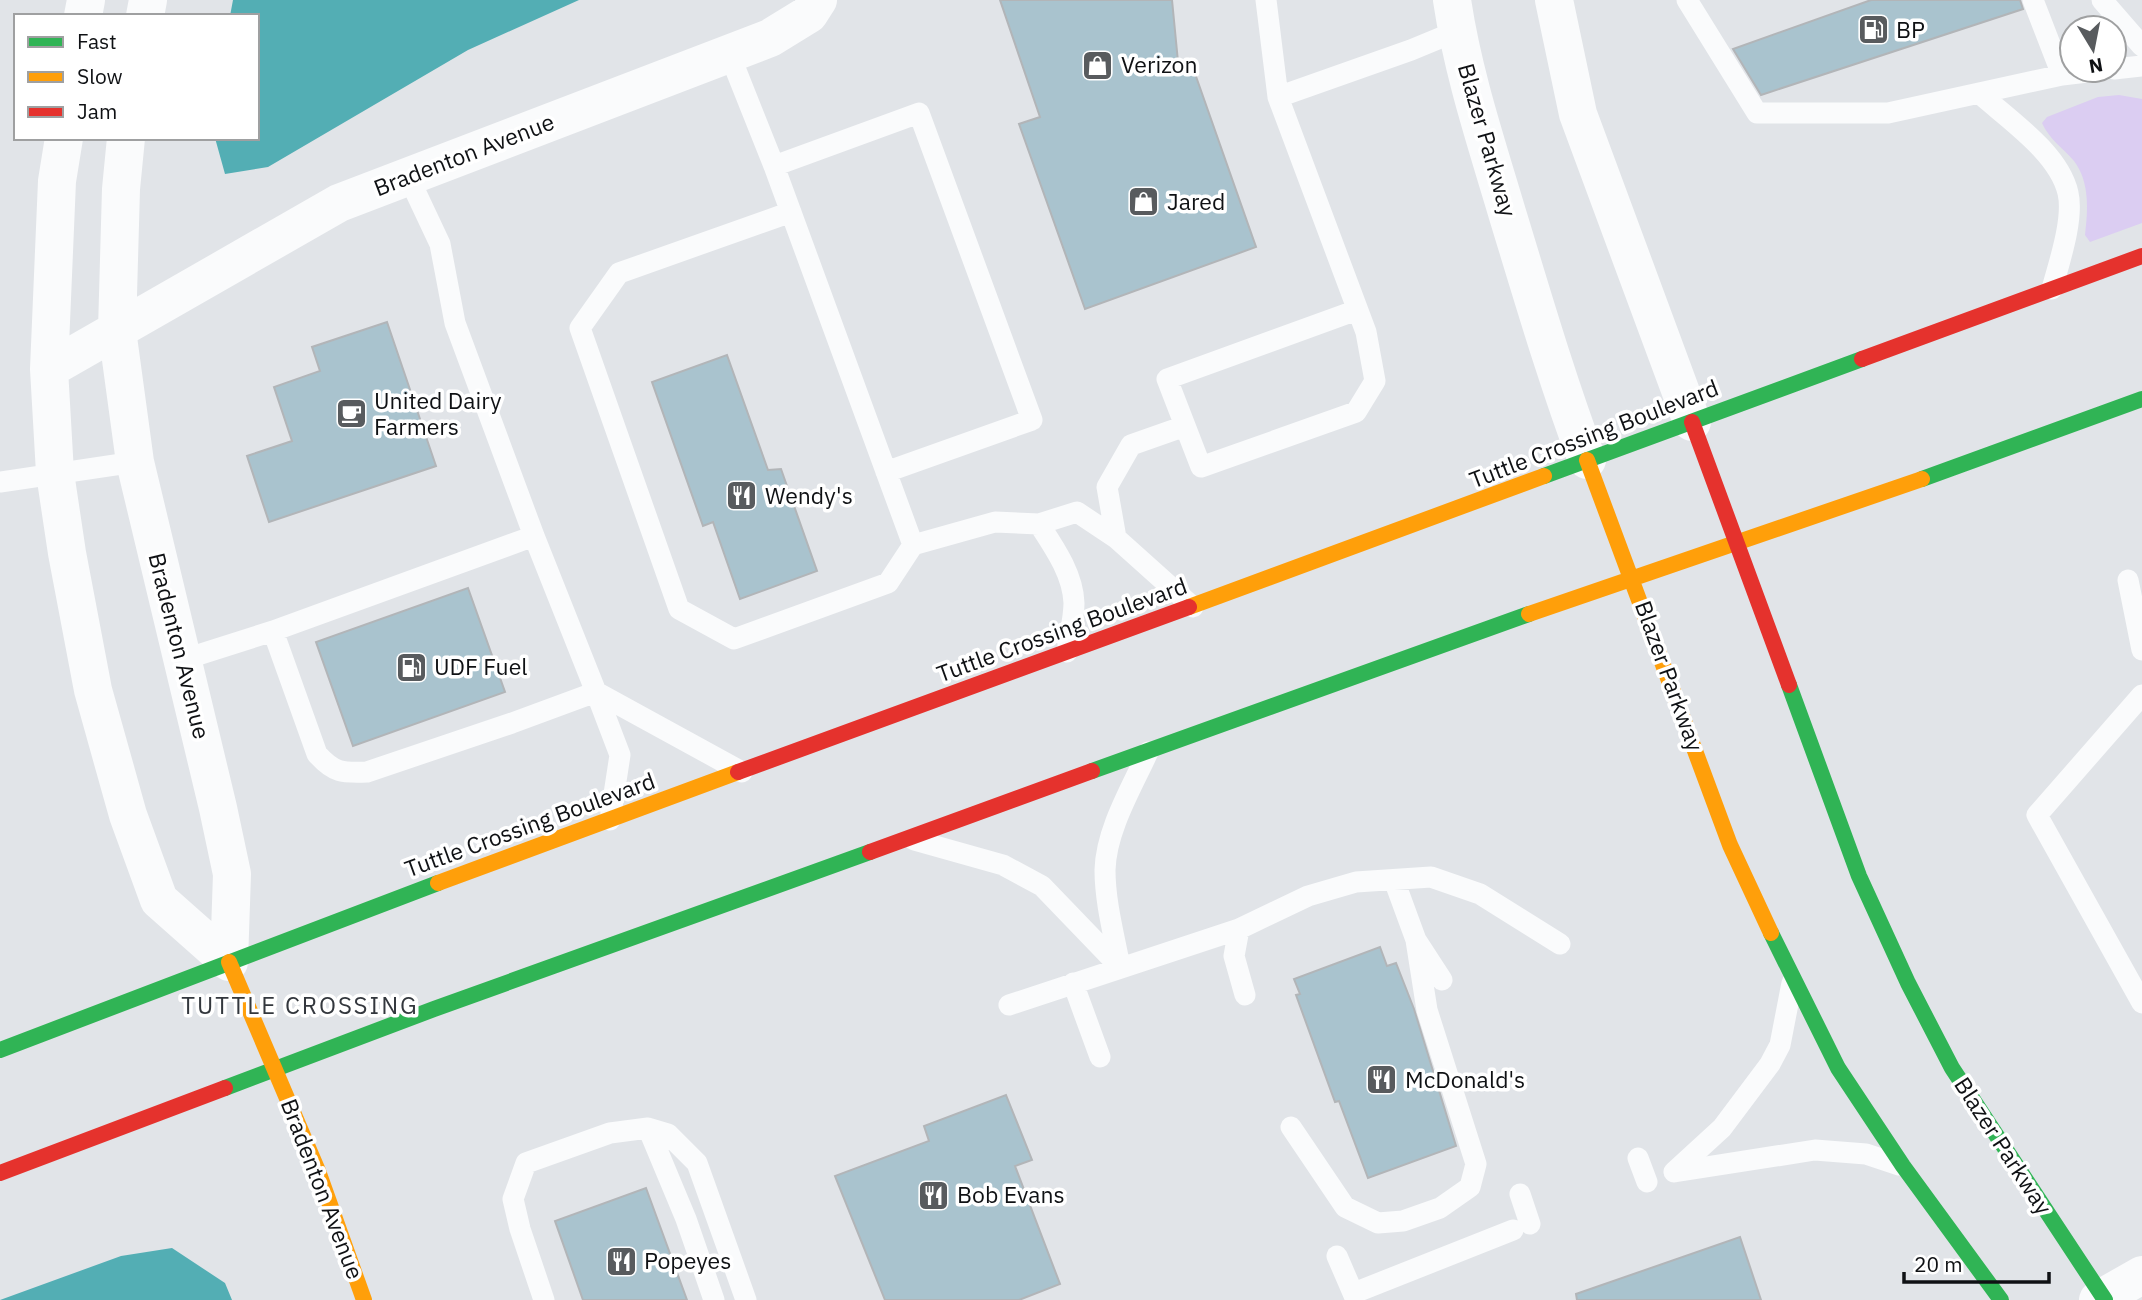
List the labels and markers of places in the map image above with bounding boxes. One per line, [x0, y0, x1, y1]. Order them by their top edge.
fuel station icon: BP [1856, 13, 1890, 47]
place label: BP [1896, 14, 1925, 44]
shop icon: Verizon [1081, 48, 1115, 82]
place label: Verizon [1121, 49, 1198, 79]
shop icon: Jared [1127, 185, 1161, 219]
place label: Jared [1167, 186, 1225, 216]
place label: United Dairy Farmers [374, 385, 502, 441]
cafe icon: United Dairy Farmers [334, 397, 368, 431]
restaurant icon: Wendy's [725, 479, 759, 513]
place label: Wendy's [765, 480, 853, 510]
fuel station icon: UDF Fuel [394, 650, 428, 684]
place label: UDF Fuel [434, 651, 528, 681]
restaurant icon: McDonald's [1365, 1063, 1399, 1097]
place label: McDonald's [1405, 1064, 1525, 1094]
restaurant icon: Bob Evans [917, 1178, 951, 1212]
place label: Bob Evans [957, 1179, 1065, 1209]
restaurant icon: Popeyes [604, 1244, 638, 1278]
place label: Popeyes [644, 1245, 731, 1275]

